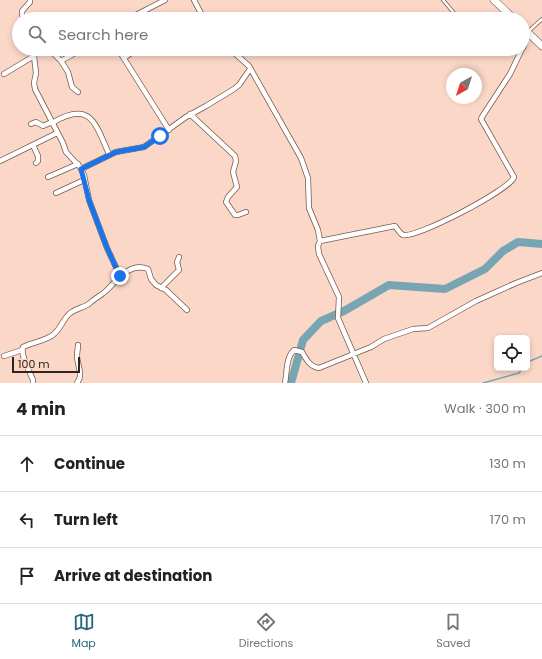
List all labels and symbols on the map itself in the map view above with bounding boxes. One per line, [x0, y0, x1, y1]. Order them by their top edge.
north arrow [446, 68, 482, 104]
route start [151, 127, 169, 145]
route end [111, 267, 129, 285]
scale bar [12, 355, 80, 374]

